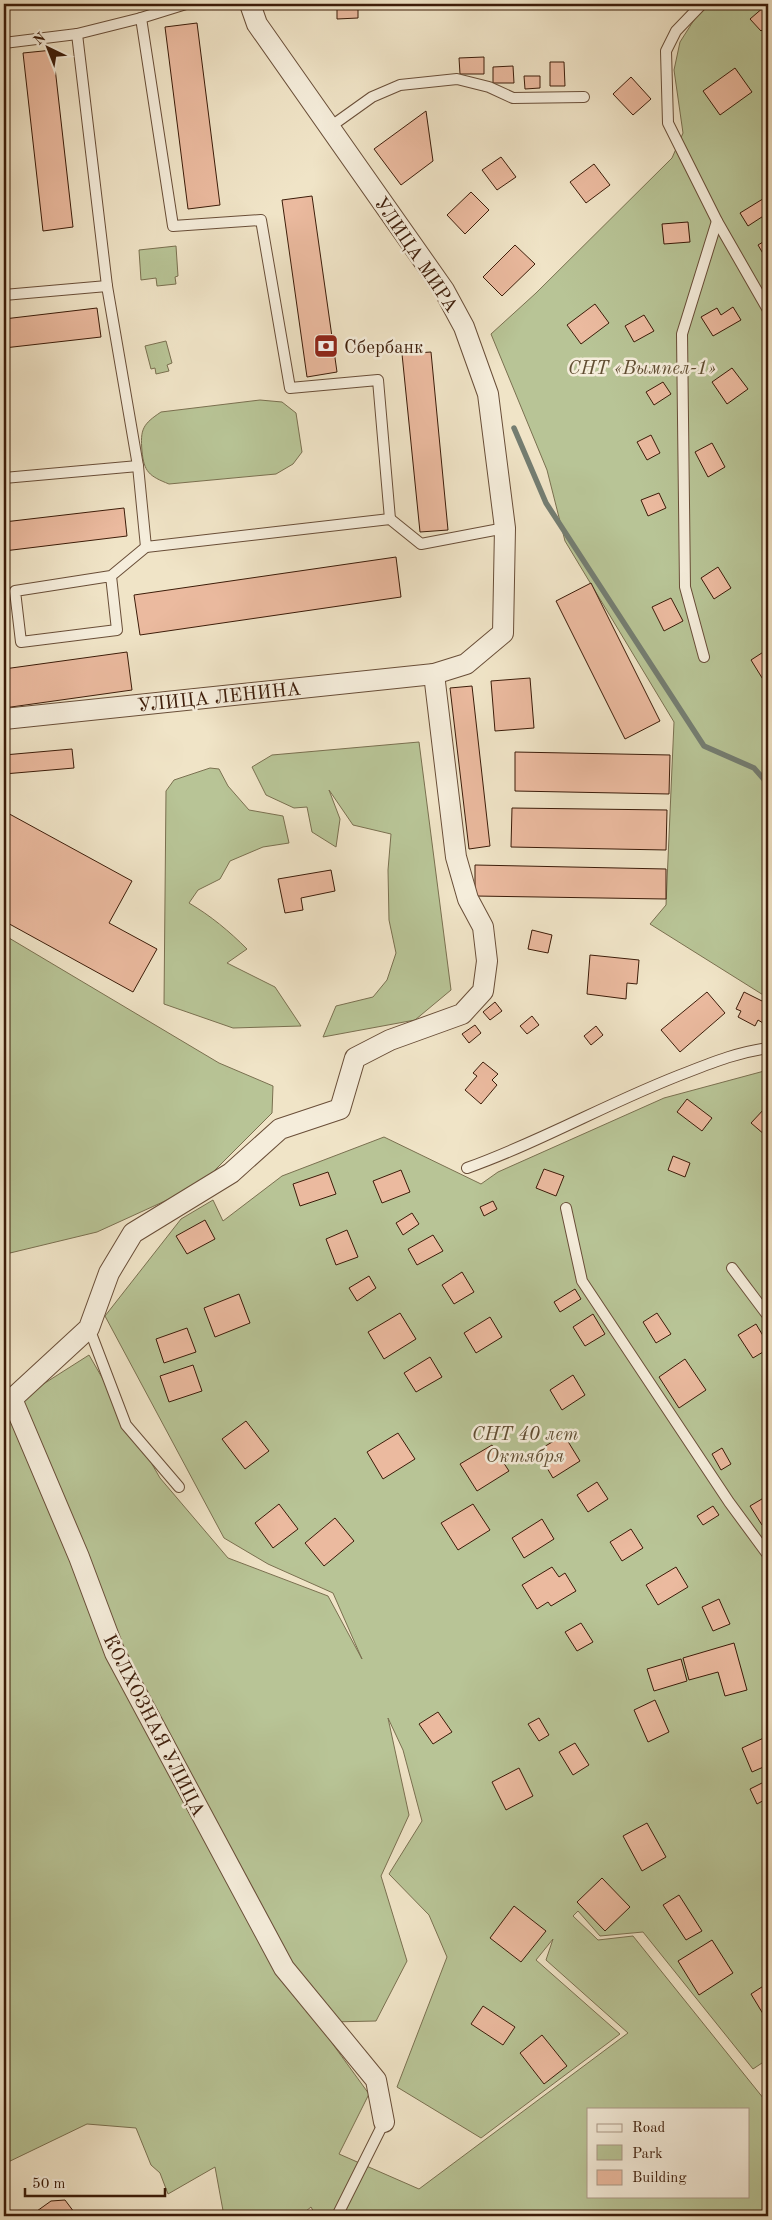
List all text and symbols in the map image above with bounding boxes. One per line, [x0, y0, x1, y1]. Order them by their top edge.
north arrow [22, 22, 72, 72]
text: N [31, 30, 49, 48]
street label: УЛИЦА МИРА [370, 195, 461, 317]
bank icon: Сбербанк [313, 333, 339, 359]
place label: Сбербанк [344, 339, 424, 358]
park label: СНТ «Вымпел-1» [568, 360, 716, 379]
street label: УЛИЦА ЛЕНИНА [136, 680, 302, 717]
park label: СНТ 40 лет Октября [472, 1426, 578, 1467]
street label: КОЛХОЗНАЯ УЛИЦА [99, 1632, 207, 1821]
legend [587, 2108, 750, 2198]
text: Road [632, 2121, 666, 2136]
text: Park [632, 2147, 663, 2162]
scale bar [25, 2165, 165, 2197]
text: Building [632, 2171, 687, 2186]
text: 50 m [32, 2177, 66, 2192]

